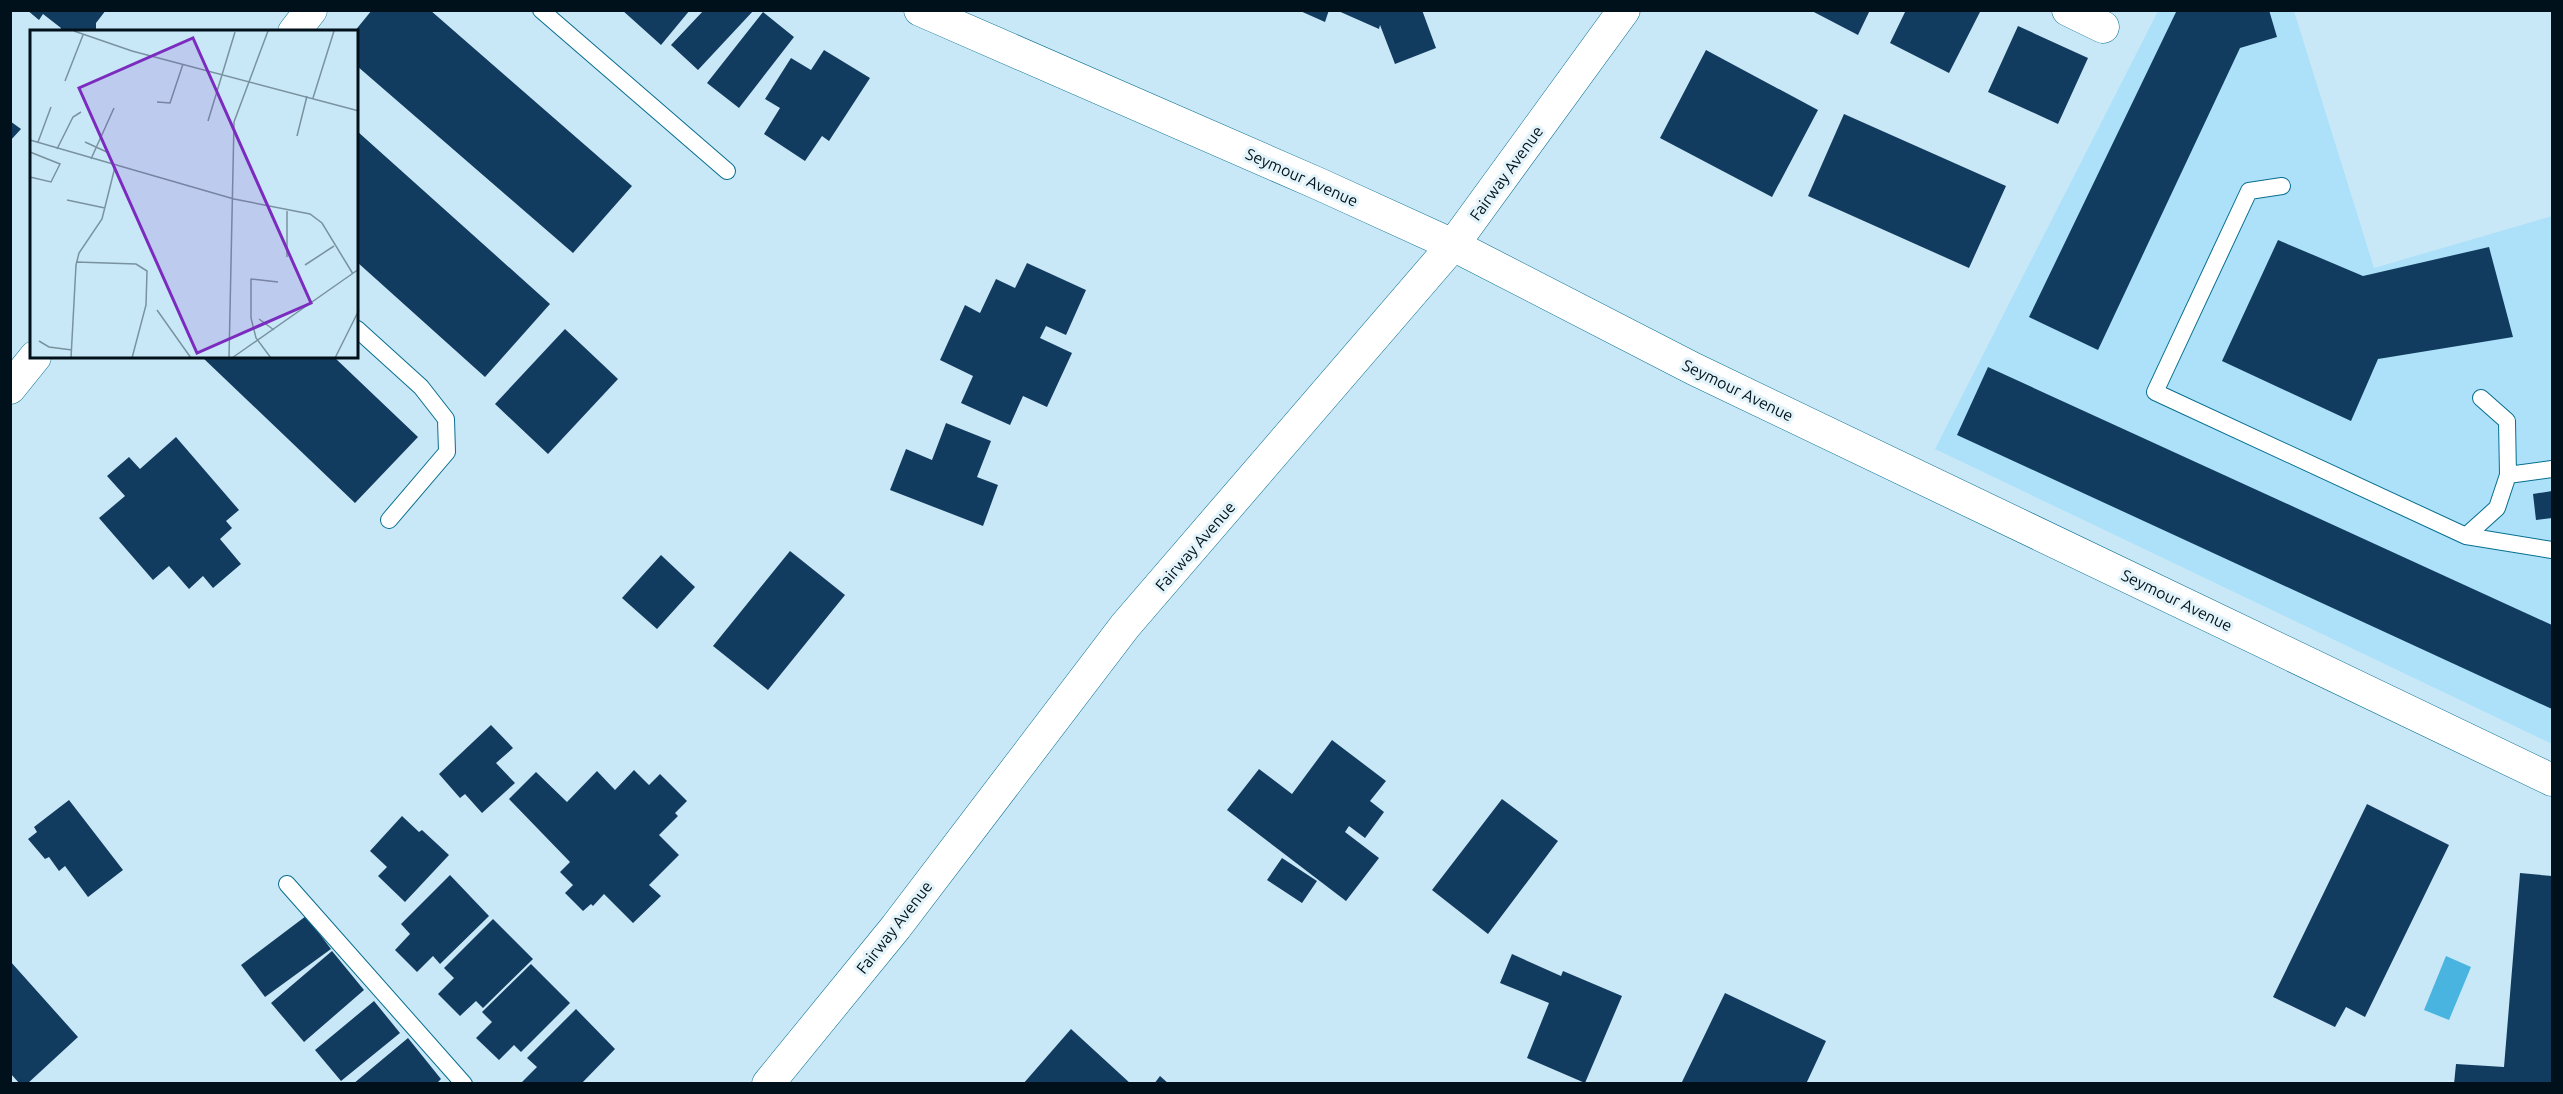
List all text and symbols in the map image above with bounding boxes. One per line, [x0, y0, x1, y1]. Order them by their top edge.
inset map [30, 30, 358, 358]
street label: Fairway Avenue [1466, 122, 1546, 224]
street label: Seymour Avenue [1243, 144, 1361, 210]
street label: Seymour Avenue [1680, 355, 1796, 425]
street label: Fairway Avenue [1151, 498, 1239, 594]
street label: Seymour Avenue [2119, 565, 2235, 635]
street label: Fairway Avenue [852, 877, 936, 977]

